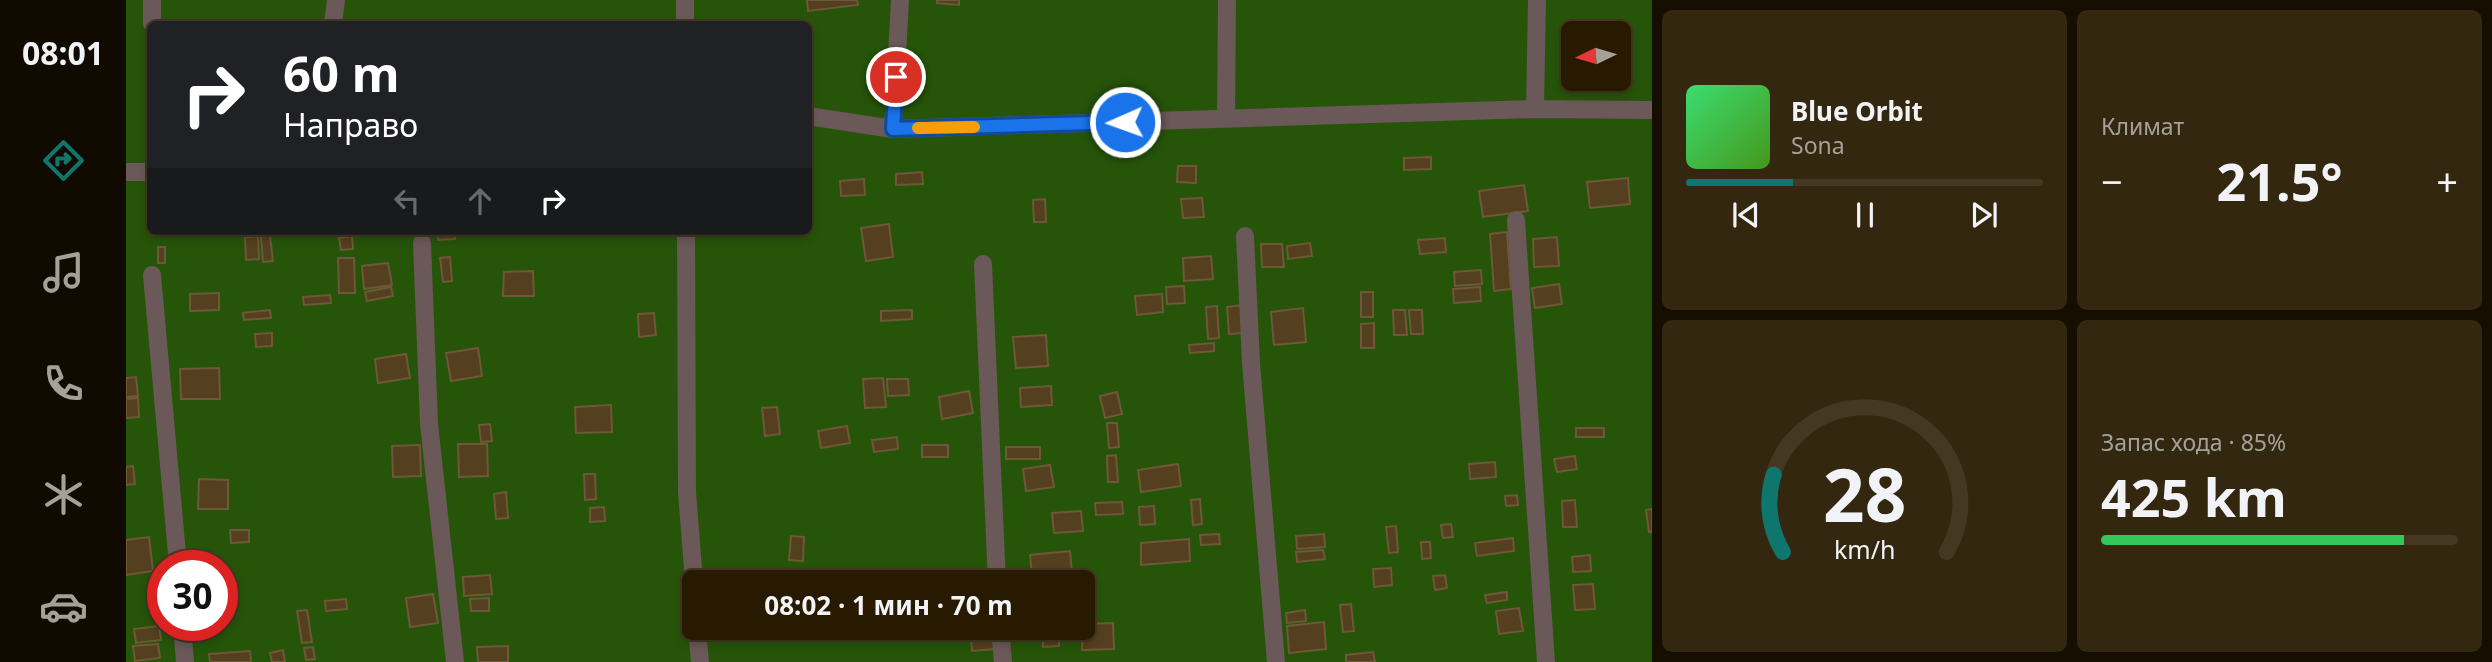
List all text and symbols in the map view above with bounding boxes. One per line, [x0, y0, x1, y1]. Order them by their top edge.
north arrow [1561, 21, 1631, 91]
map controls [1561, 21, 1631, 91]
text: 08:01 [22, 31, 104, 74]
text: 60 m [283, 40, 400, 106]
pin [866, 47, 926, 107]
icon: right [168, 49, 259, 140]
icon: arrive [877, 58, 915, 96]
position arrow [1088, 85, 1162, 159]
text: Blue Orbit [1791, 93, 1923, 129]
text: Направо [283, 103, 418, 146]
text: Климат [2101, 110, 2184, 142]
text: Sona [1791, 129, 1845, 161]
icon: directions [39, 136, 88, 185]
text: 21.5° [2217, 145, 2342, 216]
text: − [2101, 155, 2123, 207]
text: + [2436, 155, 2458, 207]
icon: left [388, 182, 426, 220]
icon: ahead [461, 182, 499, 220]
icon: right [534, 182, 572, 220]
icon: previous [1727, 196, 1765, 234]
icon: pause [1846, 196, 1884, 234]
icon: next [1965, 196, 2003, 234]
icon: music [39, 248, 88, 297]
icon: phone [39, 359, 88, 408]
text: Запас хода · 85% [2101, 426, 2286, 458]
text: 28 [1823, 444, 1906, 543]
text: 425 km [2101, 461, 2287, 532]
icon: climate [39, 470, 88, 519]
text: km/h [1834, 532, 1895, 566]
speed limit sign: 30 [147, 550, 238, 641]
icon: car [39, 582, 88, 631]
text: 08:02 · 1 мин · 70 m [764, 587, 1013, 623]

